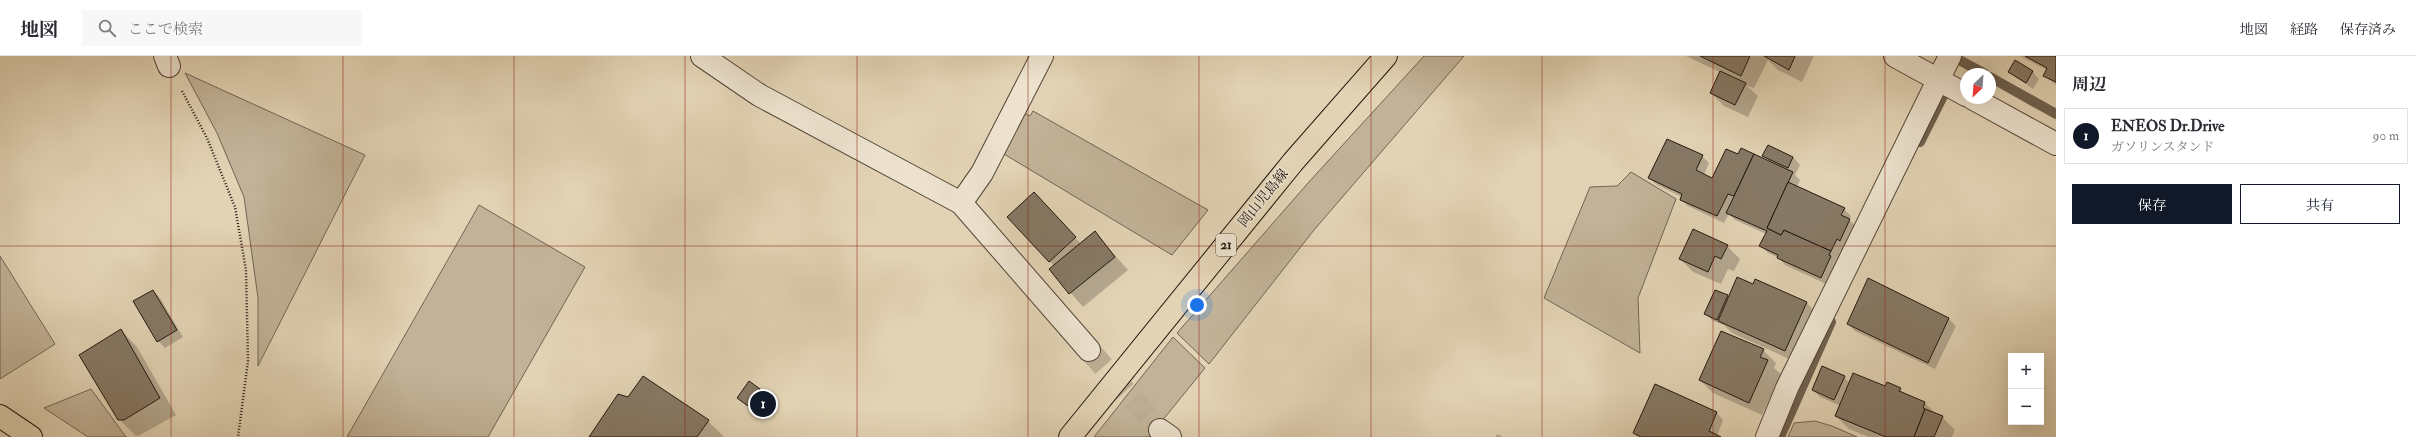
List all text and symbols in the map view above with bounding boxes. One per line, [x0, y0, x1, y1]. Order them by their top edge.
search box [82, 10, 362, 46]
icon: search [96, 17, 118, 39]
text: 地図 [20, 18, 58, 42]
text: ここで検索 [128, 20, 203, 39]
text: 地図 [2240, 21, 2268, 38]
text: 経路 [2290, 21, 2318, 38]
text: 保存済み [2340, 21, 2396, 38]
north arrow [1960, 68, 1996, 104]
text: 周辺 [2072, 74, 2106, 95]
text: ENEOS Dr.Drive [2111, 117, 2225, 136]
text: 1 [2084, 128, 2088, 144]
text: 90 m [2373, 128, 2399, 144]
text: ガソリンスタンド [2111, 139, 2215, 155]
street label: 岡山児島線 [1234, 165, 1292, 231]
button: 保存 [2072, 184, 2232, 224]
button: 共有 [2240, 184, 2400, 224]
road number: 21 [1216, 234, 1236, 256]
your location [1187, 295, 1207, 315]
map controls [2008, 353, 2044, 425]
button: + [2008, 353, 2044, 389]
pin: 1 [750, 389, 776, 419]
button: − [2008, 389, 2044, 425]

